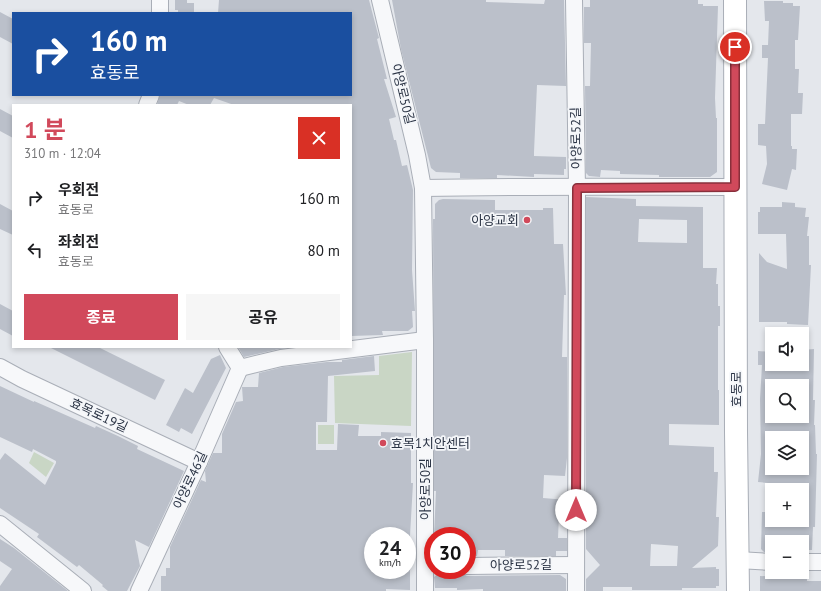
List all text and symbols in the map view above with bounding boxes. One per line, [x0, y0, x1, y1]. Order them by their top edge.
text: 160 m [90, 22, 167, 59]
icon: right [24, 28, 76, 80]
pin [718, 30, 752, 64]
icon: arrive [724, 36, 746, 58]
text: 효동로 [90, 61, 140, 84]
street label: 아양로50길 [387, 62, 419, 126]
street label: 아양로52길 [567, 107, 585, 169]
text: 1 분 [24, 114, 66, 145]
button: close [298, 117, 340, 159]
text: 310 m · 12:04 [24, 145, 101, 162]
text: 우회전 [58, 180, 99, 199]
icon: right [24, 187, 46, 209]
text: 160 m [299, 189, 340, 208]
text: 효동로 [58, 201, 94, 218]
place label: 아양교회 [471, 212, 519, 229]
marker: 아양교회 [522, 215, 532, 225]
text: 좌회전 [58, 232, 99, 251]
icon: left [24, 239, 46, 261]
text: 80 m [307, 241, 340, 260]
text: 효동로 [58, 253, 94, 270]
button: 종료 [24, 294, 178, 340]
button: 공유 [186, 294, 340, 340]
map controls [765, 327, 809, 579]
button: sound [765, 327, 809, 371]
street label: 효동로 [728, 371, 745, 407]
button: search [765, 379, 809, 423]
street label: 효목로19길 [67, 394, 131, 436]
button: layers [765, 431, 809, 475]
place label: 효목1치안센터 [391, 435, 470, 452]
marker: 효목1치안센터 [378, 438, 388, 448]
street label: 아양로46길 [169, 448, 211, 512]
street label: 아양로50길 [417, 458, 434, 520]
button: + [765, 483, 809, 527]
position arrow [555, 489, 597, 531]
speed limit sign: 30 [424, 527, 476, 579]
text: 24 [379, 535, 401, 561]
button: − [765, 535, 809, 579]
text: km/h [379, 556, 401, 569]
street label: 아양로52길 [490, 556, 552, 574]

